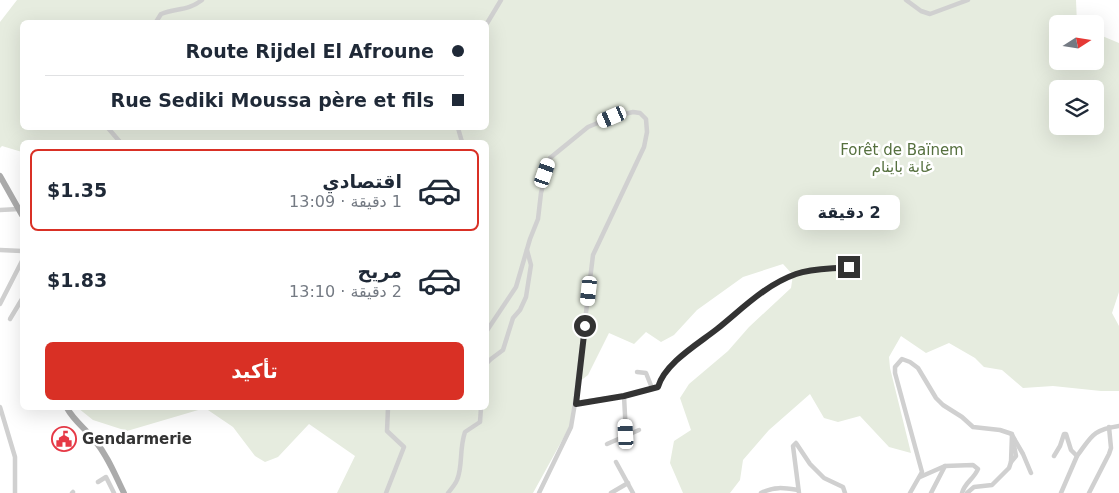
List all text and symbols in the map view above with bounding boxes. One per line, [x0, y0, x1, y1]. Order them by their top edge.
north arrow [1049, 15, 1104, 70]
map controls [1049, 15, 1104, 135]
text: Route Rijdel El Afroune [185, 40, 434, 62]
button: layers [1049, 80, 1104, 135]
text: Rue Sediki Moussa père et fils [111, 89, 434, 111]
car [595, 104, 628, 130]
park label: Forêt de Baïnem غابة باينام [840, 141, 964, 176]
car [533, 156, 556, 190]
icon: car [417, 168, 462, 213]
text: اقتصادي [322, 170, 402, 192]
text: $1.35 [47, 179, 107, 201]
text: 1 دقيقة · 13:09 [289, 192, 402, 211]
callout: 2 دقيقة [798, 194, 900, 230]
text: 2 دقيقة [817, 203, 881, 222]
route end [838, 256, 860, 278]
icon: car [417, 258, 462, 303]
text: مريح [358, 260, 402, 282]
text: $1.83 [47, 269, 107, 291]
car [579, 275, 598, 307]
text: 2 دقيقة · 13:10 [289, 282, 402, 301]
route start [574, 315, 596, 337]
button: تأكيد [45, 342, 464, 400]
car [617, 419, 634, 449]
public building icon: Gendarmerie [51, 426, 77, 452]
place label: Gendarmerie [82, 430, 192, 448]

